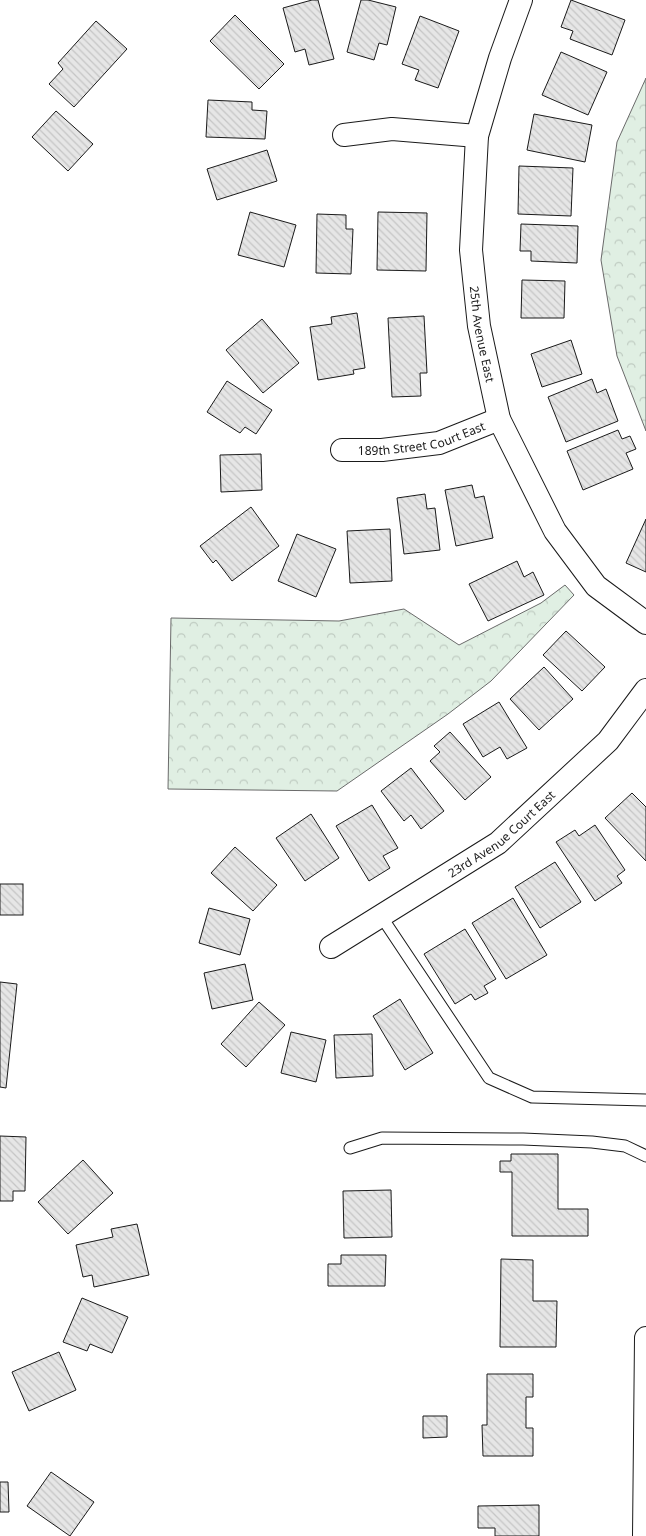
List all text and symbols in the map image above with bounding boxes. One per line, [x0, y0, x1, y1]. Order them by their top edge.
street label: 25th Avenue East [466, 285, 499, 384]
street label: 189th Street Court East [358, 417, 488, 459]
street label: 23rd Avenue Court East [444, 786, 559, 881]

